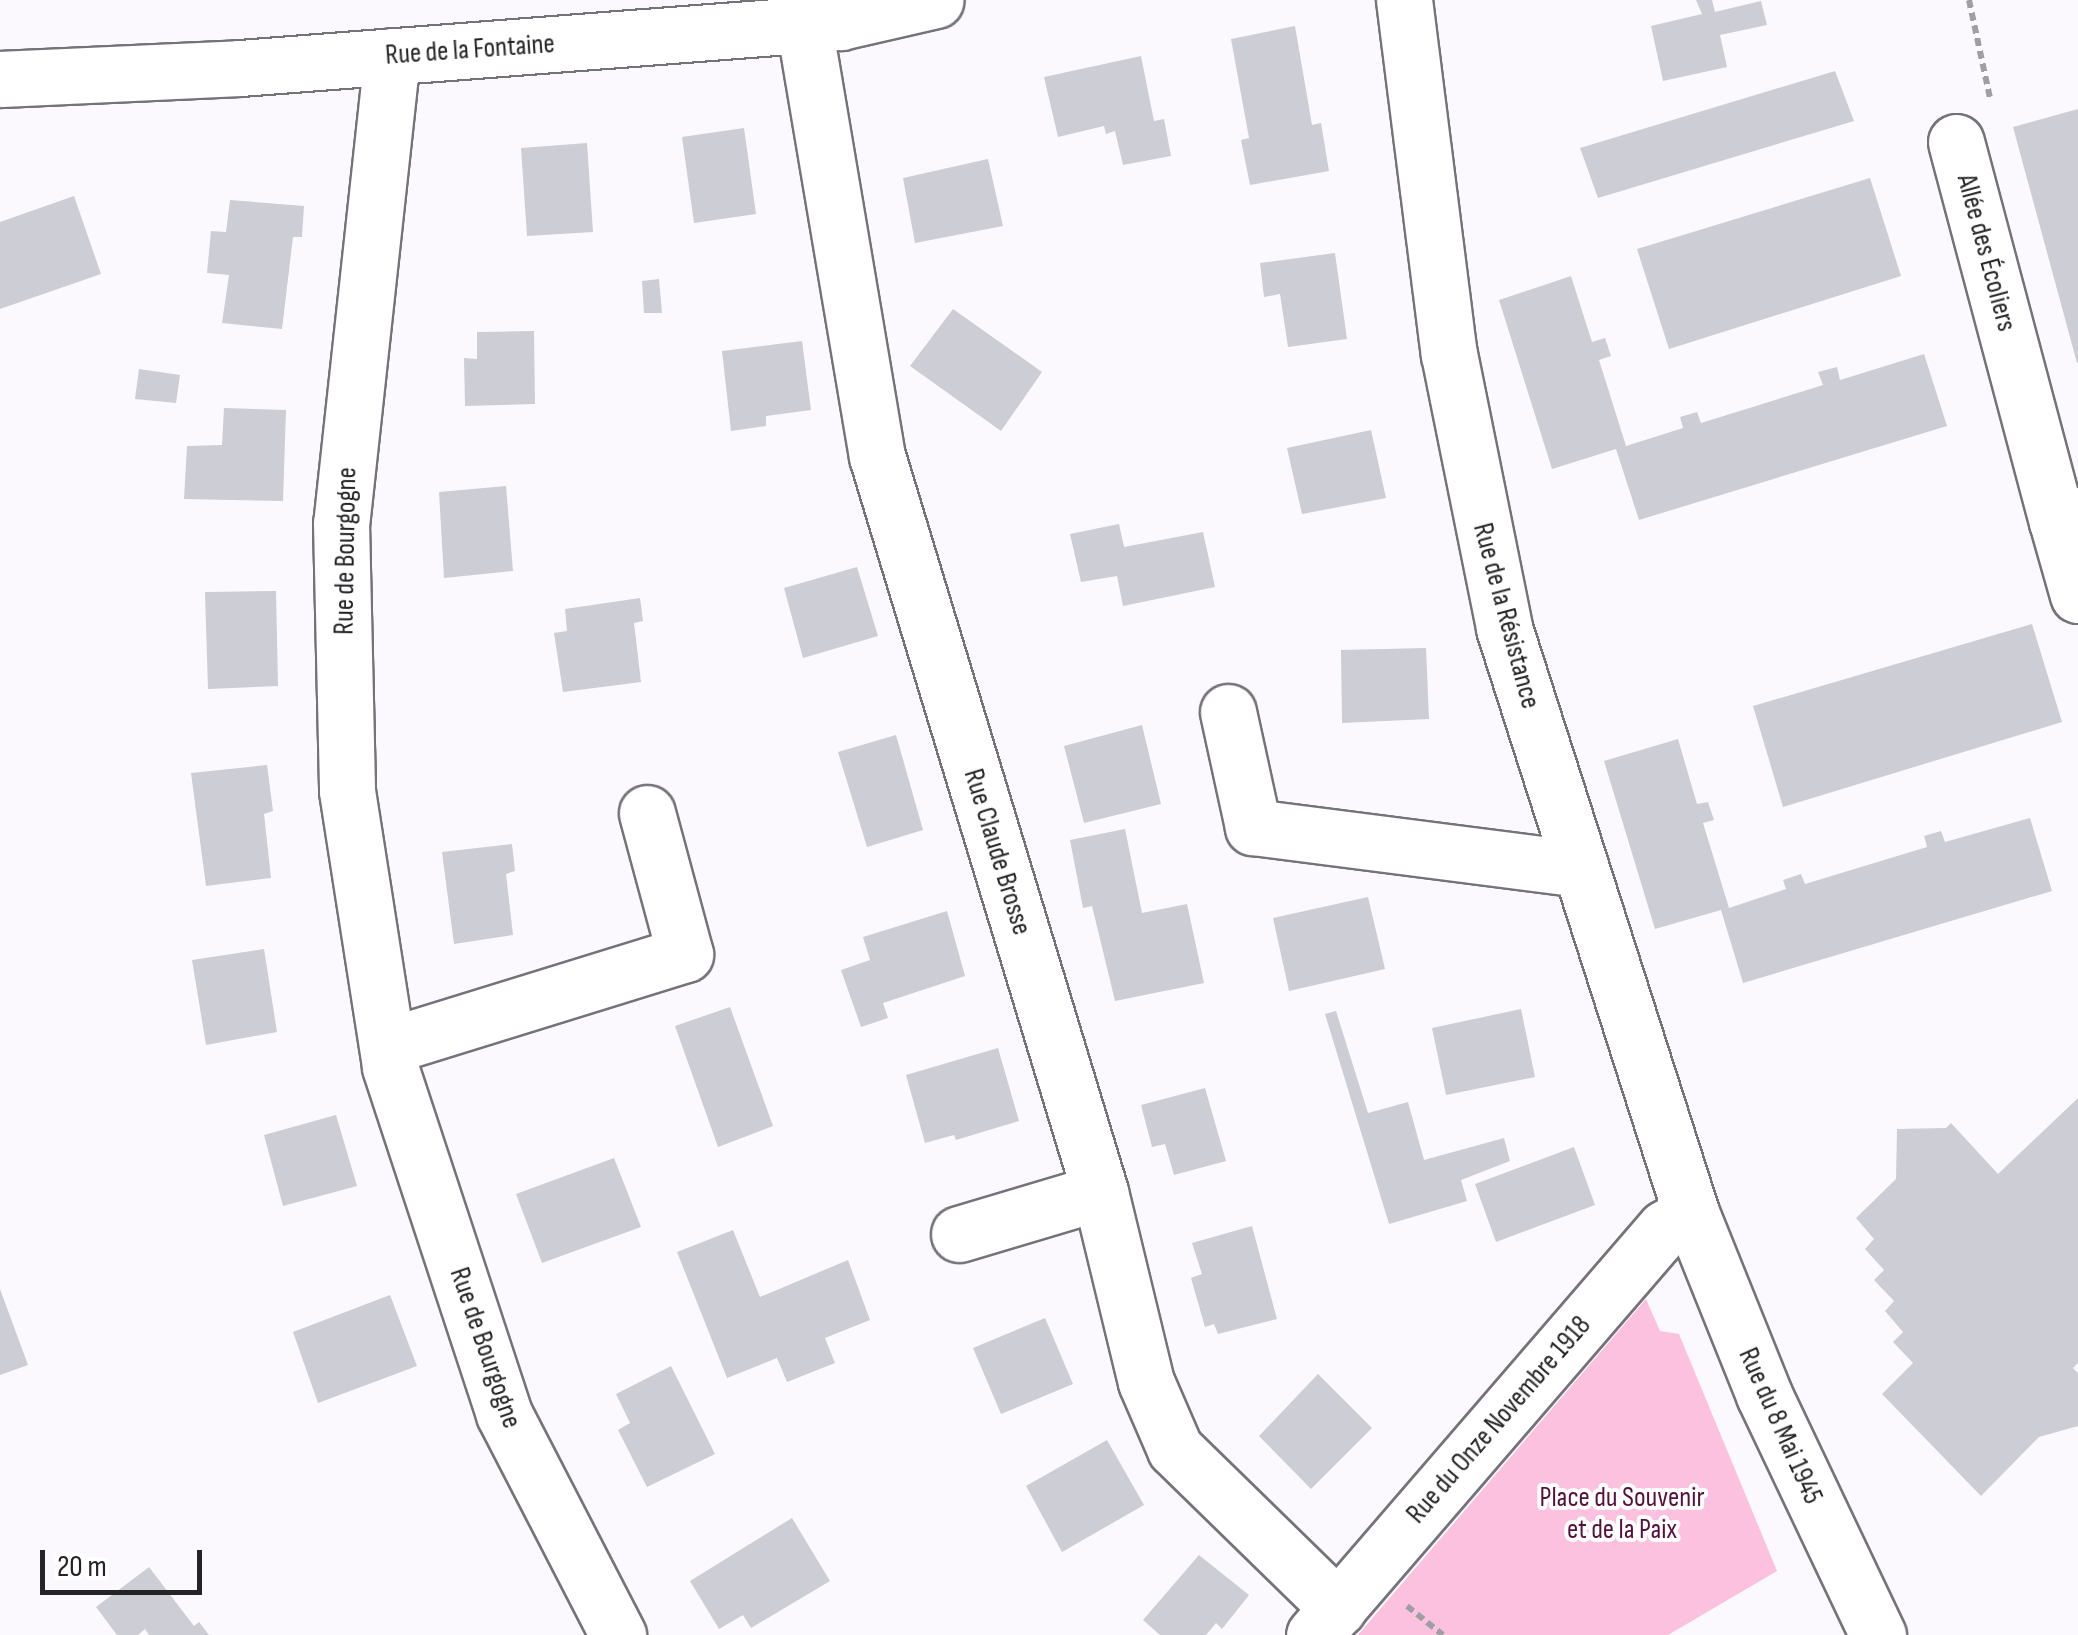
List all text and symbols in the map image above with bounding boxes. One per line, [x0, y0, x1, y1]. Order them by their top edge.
street label: Rue de la Fontaine [384, 27, 556, 73]
street label: Allée des Écoliers [1949, 171, 2023, 335]
street label: Rue de Bourgogne [328, 467, 364, 635]
street label: Rue de la Résistance [1465, 519, 1547, 713]
street label: Rue Claude Brosse [956, 765, 1038, 939]
street label: Rue de Bourgogne [442, 1263, 528, 1433]
street label: Rue du Onze Novembre 1918 [1400, 1309, 1598, 1531]
street label: Rue du 8 Mai 1945 [1731, 1343, 1829, 1509]
park label: Place du Souvenir et de la Paix [1540, 1481, 1704, 1547]
scale bar [45, 1530, 208, 1592]
text: 20 m [57, 1549, 107, 1585]

